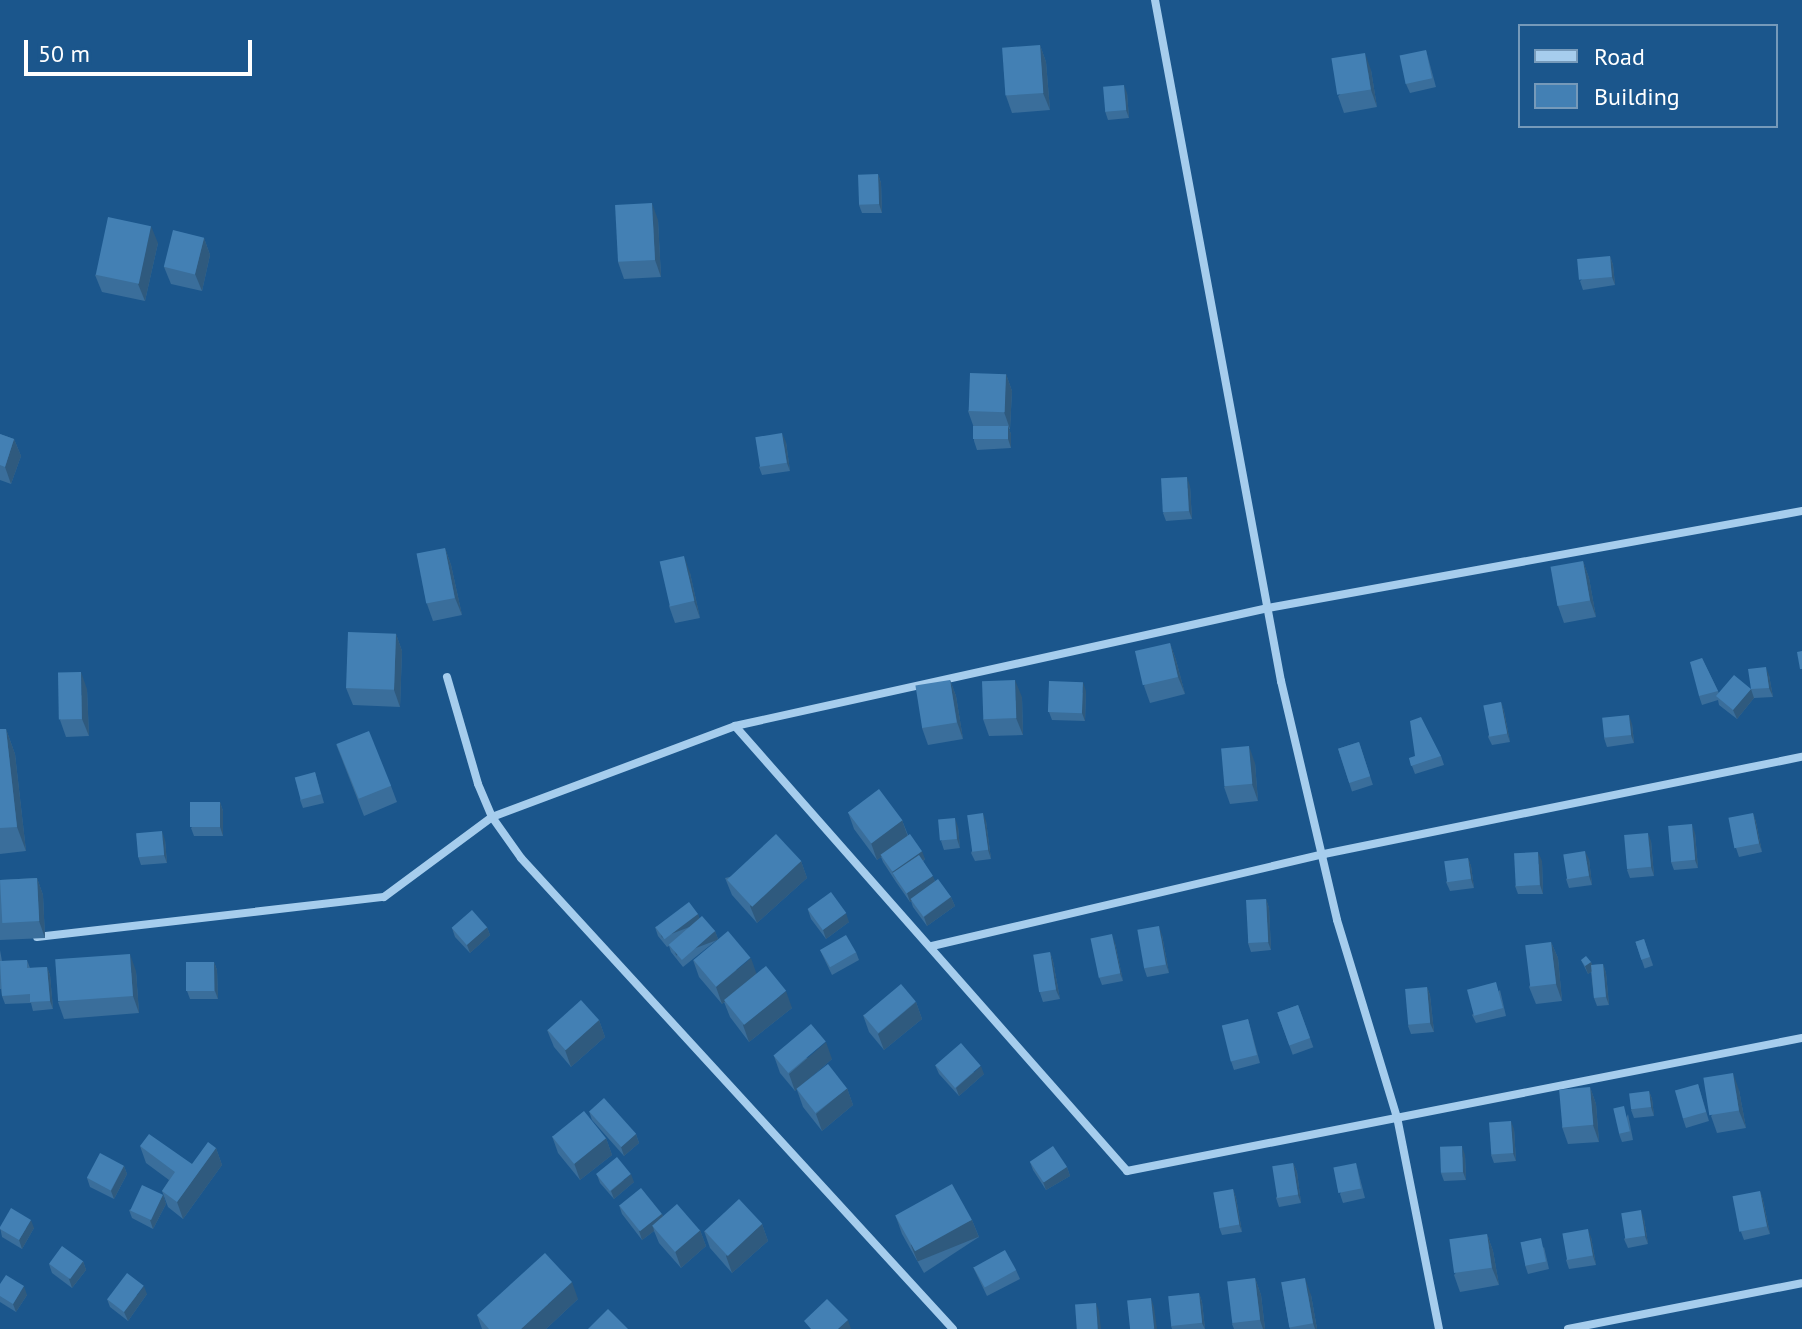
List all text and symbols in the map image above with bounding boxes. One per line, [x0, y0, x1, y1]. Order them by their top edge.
scale bar [28, 24, 256, 74]
legend [1518, 24, 1778, 128]
text: 50 m [38, 38, 90, 69]
text: Road [1594, 41, 1645, 72]
text: Building [1594, 81, 1680, 112]

